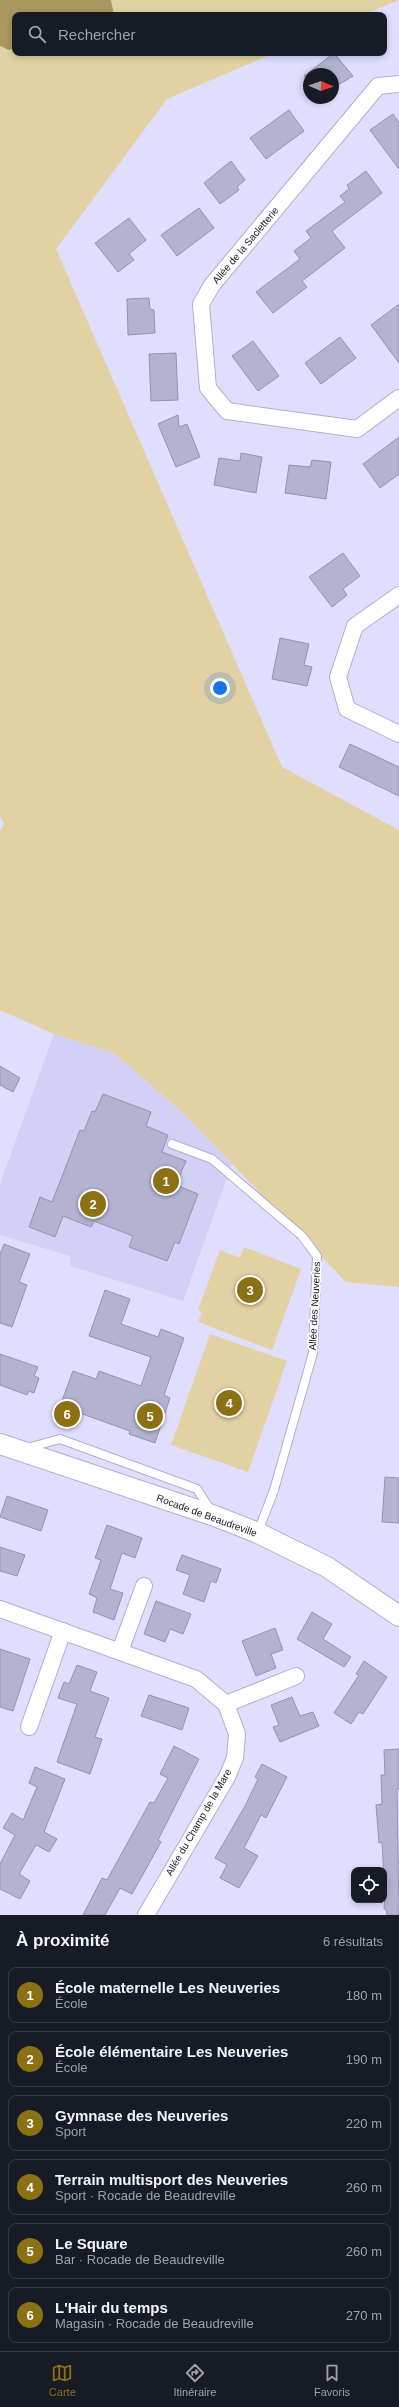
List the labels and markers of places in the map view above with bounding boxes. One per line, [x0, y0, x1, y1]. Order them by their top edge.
pin: 1 [153, 1166, 179, 1196]
pin: 2 [80, 1189, 106, 1219]
pin: 3 [237, 1275, 263, 1305]
pin: 4 [216, 1388, 242, 1418]
pin: 6 [54, 1399, 80, 1429]
pin: 5 [137, 1401, 163, 1431]

